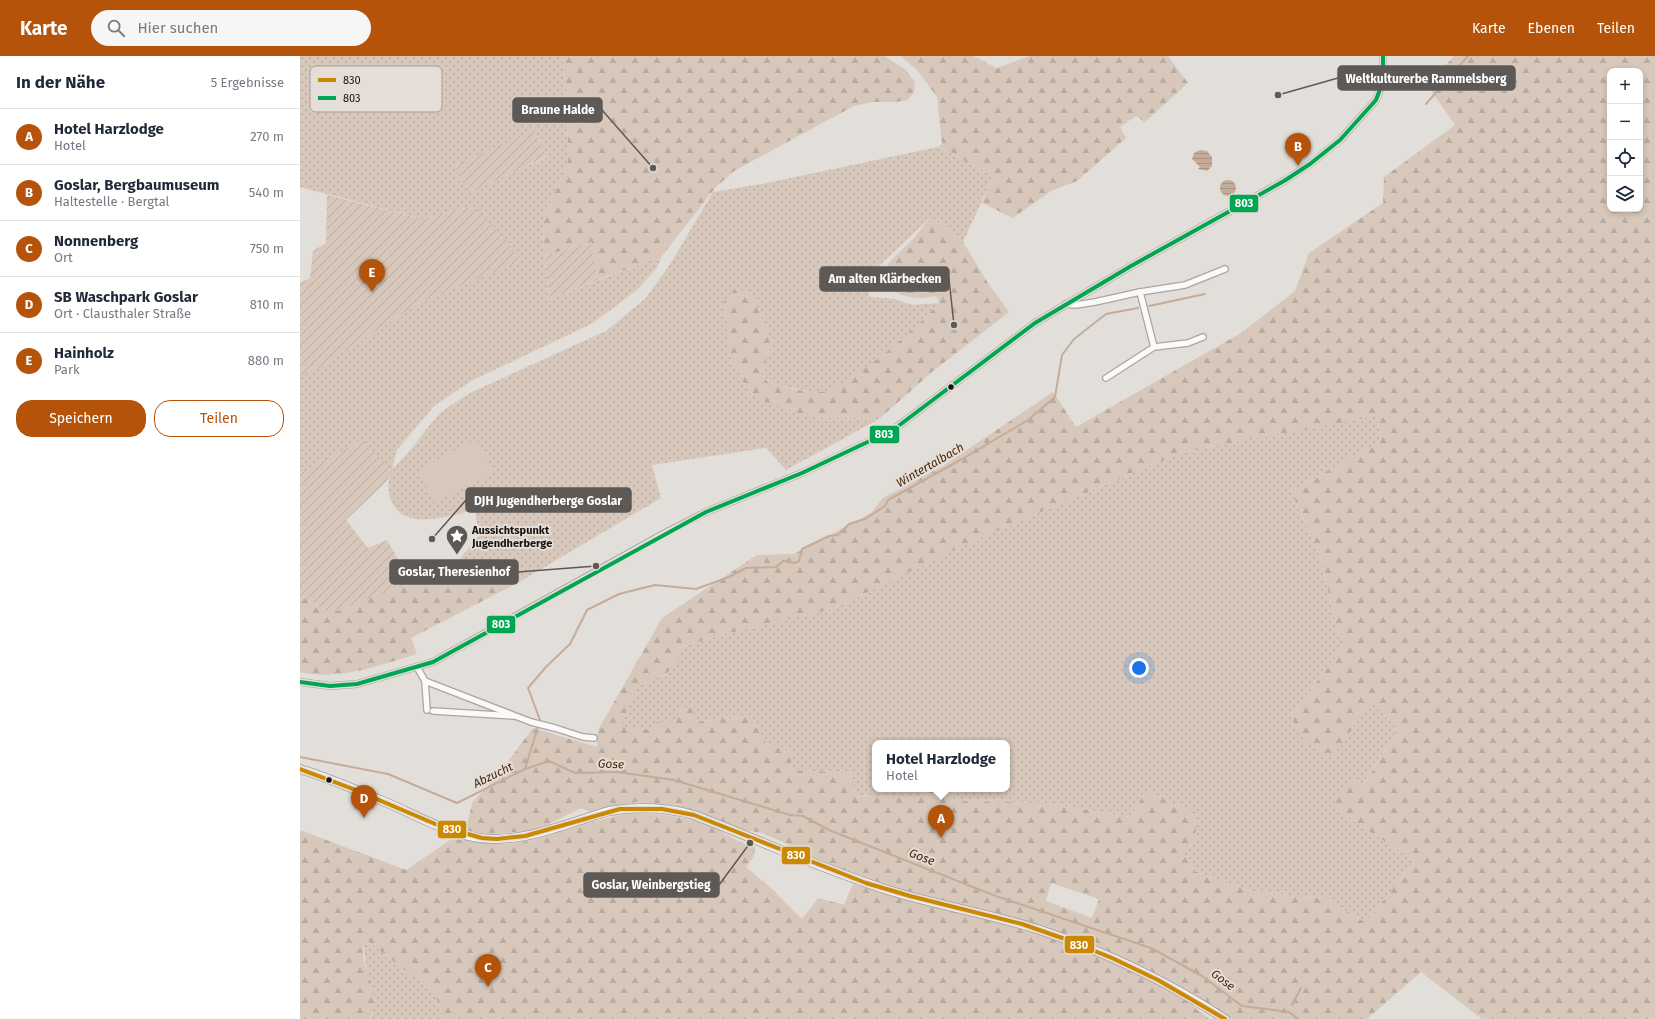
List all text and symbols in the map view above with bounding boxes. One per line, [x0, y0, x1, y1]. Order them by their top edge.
search box [91, 10, 371, 46]
text: Karte [20, 17, 67, 40]
icon: search [105, 17, 127, 39]
text: Hier suchen [137, 19, 218, 37]
text: Karte [1472, 20, 1506, 37]
text: Ebenen [1528, 20, 1575, 37]
text: Teilen [1597, 20, 1635, 37]
legend [310, 66, 442, 112]
callout: Weltkulturerbe Rammelsberg [1338, 66, 1515, 90]
map controls [1607, 68, 1643, 212]
button: + [1607, 68, 1643, 104]
text: In der Nähe [16, 72, 105, 93]
text: Weltkulturerbe Rammelsberg [1345, 72, 1507, 86]
text: 830 [343, 74, 361, 87]
text: 5 Ergebnisse [211, 75, 284, 90]
text: 803 [343, 92, 361, 105]
callout: Braune Halde [513, 98, 602, 122]
text: Braune Halde [521, 103, 595, 117]
button: − [1607, 104, 1643, 140]
text: Hotel Harzlodge [54, 120, 164, 138]
text: A [25, 129, 33, 144]
text: 270 m [250, 129, 284, 144]
pin: B [1285, 133, 1311, 166]
text: Hotel [54, 138, 86, 153]
button: locate [1607, 140, 1643, 176]
text: Goslar, Bergbaumuseum [54, 176, 220, 194]
button: layers [1607, 176, 1643, 212]
text: B [25, 185, 33, 200]
text: 540 m [249, 185, 284, 200]
text: Haltestelle · Bergtal [54, 194, 169, 209]
line badge: 803 [1229, 194, 1259, 213]
text: 803 [1235, 197, 1253, 210]
text: Nonnenberg [54, 232, 138, 250]
text: C [25, 241, 33, 256]
text: 750 m [250, 241, 284, 256]
text: Ort [54, 250, 73, 265]
pin: E [359, 259, 385, 292]
callout: Am alten Klärbecken [820, 267, 949, 291]
text: Am alten Klärbecken [828, 272, 942, 286]
text: SB Waschpark Goslar [54, 288, 198, 306]
text: D [25, 297, 33, 312]
text: 810 m [250, 297, 284, 312]
text: Ort · Clausthaler Straße [54, 306, 191, 321]
text: Hainholz [54, 344, 114, 362]
text: E [26, 353, 32, 368]
text: 880 m [248, 353, 284, 368]
text: Park [54, 362, 80, 377]
unlabelled marker [946, 382, 956, 392]
button: Speichern [16, 400, 146, 437]
button: Teilen [154, 400, 284, 437]
line badge: 803 [869, 425, 900, 444]
text: 803 [875, 428, 893, 441]
water label: Wintertalbach [894, 440, 966, 490]
callout: DJH Jugendherberge Goslar [466, 488, 631, 512]
text: DJH Jugendherberge Goslar [474, 494, 622, 508]
place icon: Aussichtspunkt Jugendherberge [444, 523, 470, 556]
place label: Aussichtspunkt Jugendherberge [471, 524, 552, 550]
callout: Goslar, Theresienhof [390, 560, 518, 584]
text: Goslar, Theresienhof [398, 565, 512, 579]
line badge: 803 [486, 615, 516, 634]
text: 803 [492, 618, 510, 631]
your location [1129, 658, 1149, 678]
popup [872, 740, 1010, 792]
text: Hotel Harzlodge [886, 750, 996, 768]
water label: Gose [598, 757, 624, 771]
water label: Abzucht [470, 759, 516, 791]
text: Hotel [886, 768, 918, 783]
unlabelled marker [324, 775, 334, 785]
pin: D [351, 785, 377, 818]
pin: A [928, 805, 954, 838]
line badge: 830 [437, 820, 467, 839]
text: 830 [443, 823, 462, 836]
line badge: 830 [781, 846, 811, 865]
water label: Gose [907, 846, 937, 868]
text: 830 [787, 849, 806, 862]
callout: Goslar, Weinbergstieg [584, 873, 719, 897]
text: Goslar, Weinbergstieg [591, 878, 711, 892]
line badge: 830 [1064, 935, 1095, 954]
text: 830 [1070, 939, 1089, 952]
pin: C [475, 954, 501, 987]
water label: Gose [1208, 967, 1238, 993]

